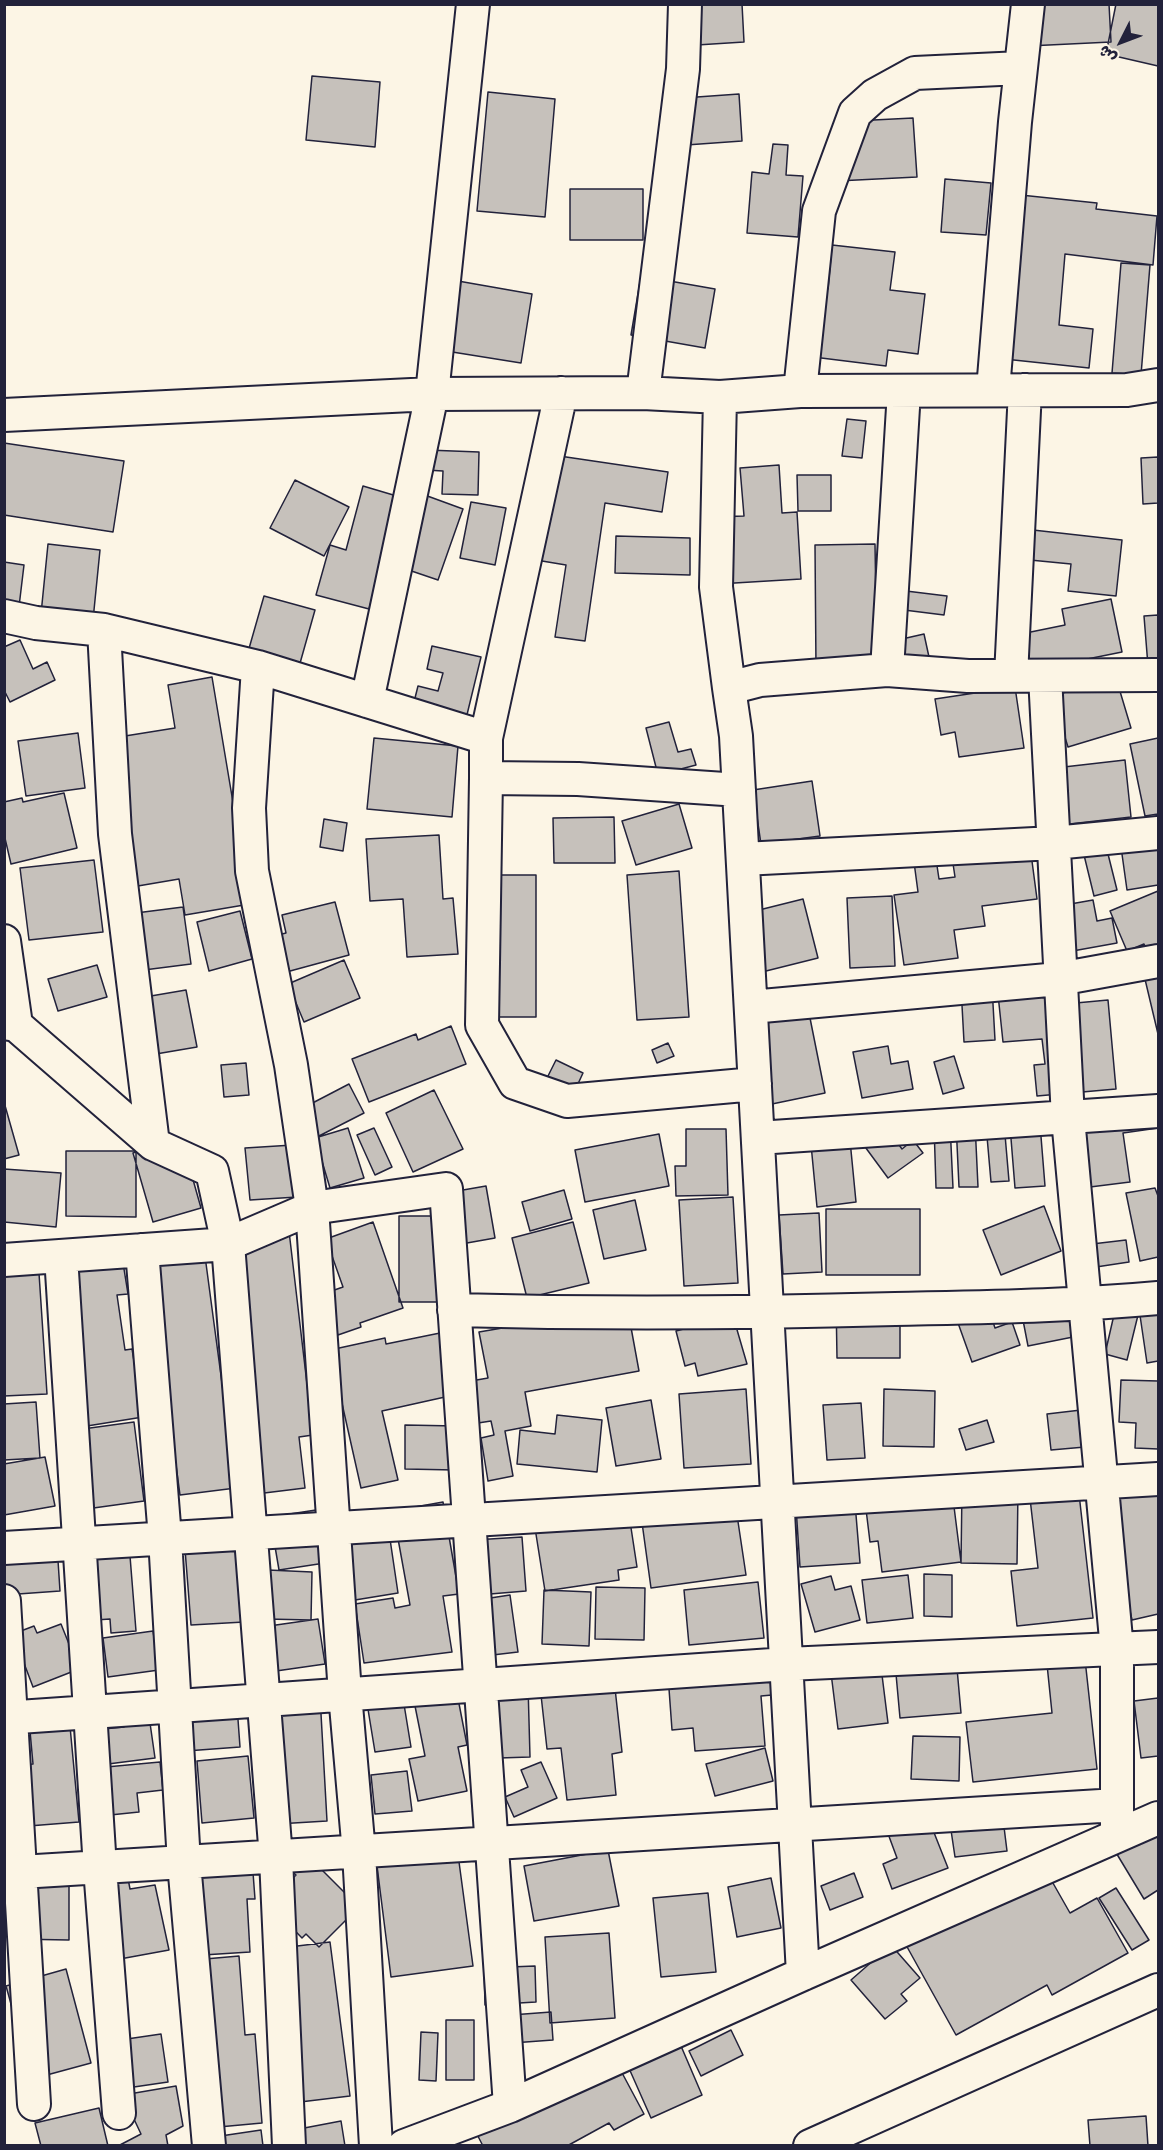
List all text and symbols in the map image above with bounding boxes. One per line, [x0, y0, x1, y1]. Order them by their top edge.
north arrow [1091, 12, 1151, 72]
text: ش [1094, 41, 1121, 68]

